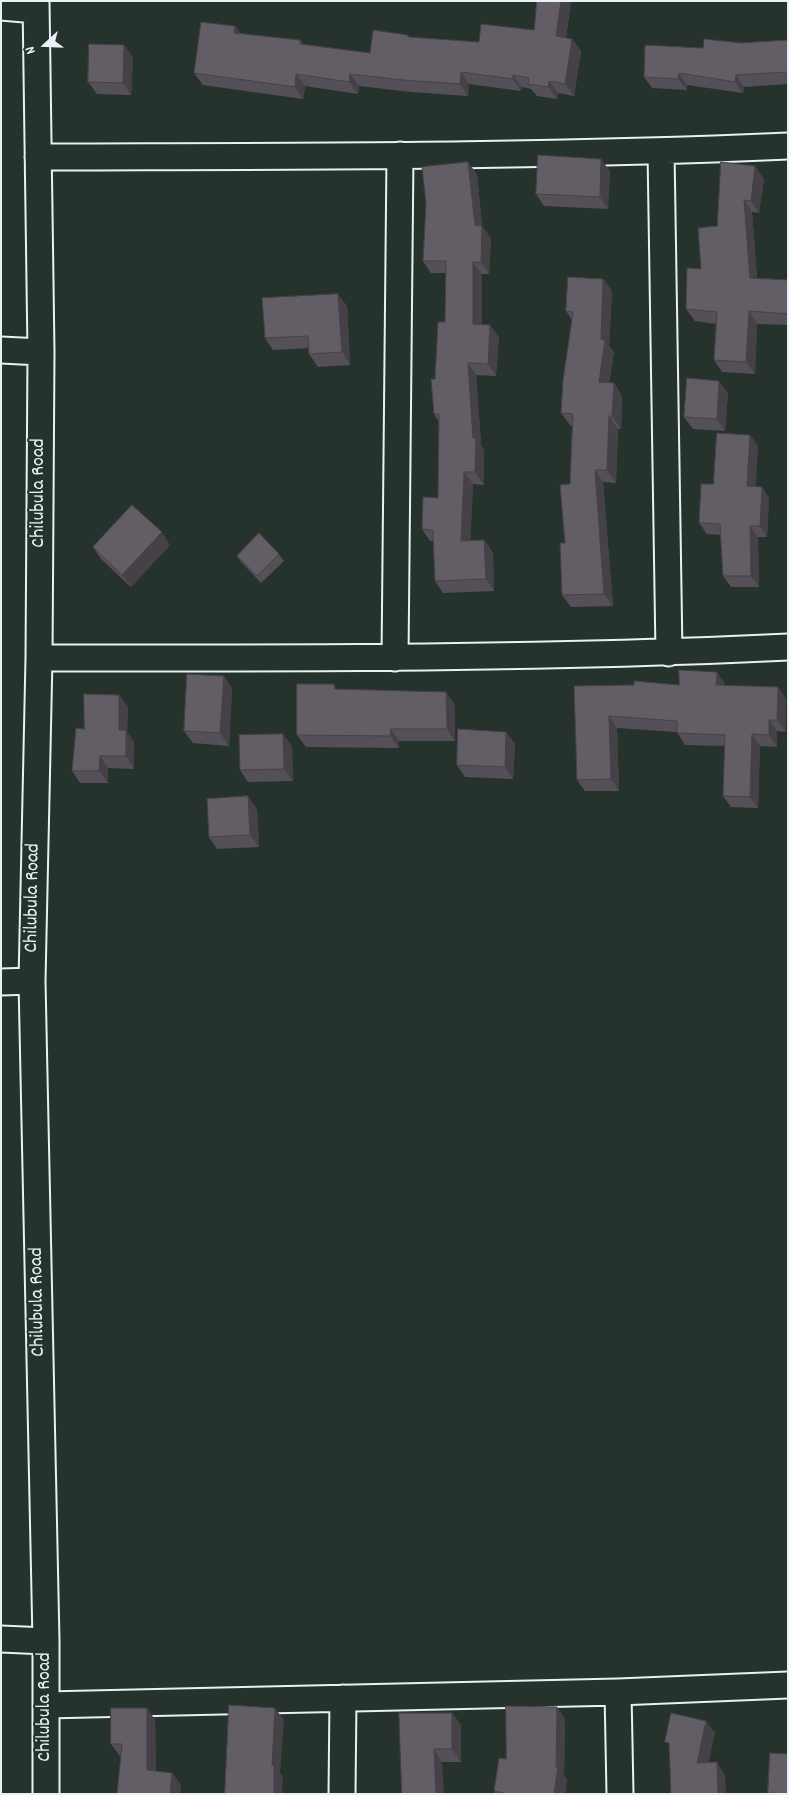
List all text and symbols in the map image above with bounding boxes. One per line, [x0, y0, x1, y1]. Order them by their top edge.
north arrow [20, 20, 70, 70]
text: N [20, 43, 41, 57]
street label: Chilubula Road [28, 438, 52, 548]
street label: Chilubula Road [21, 843, 47, 953]
street label: Chilubula Road [26, 1247, 52, 1357]
street label: Chilubula Road [34, 1652, 58, 1762]

